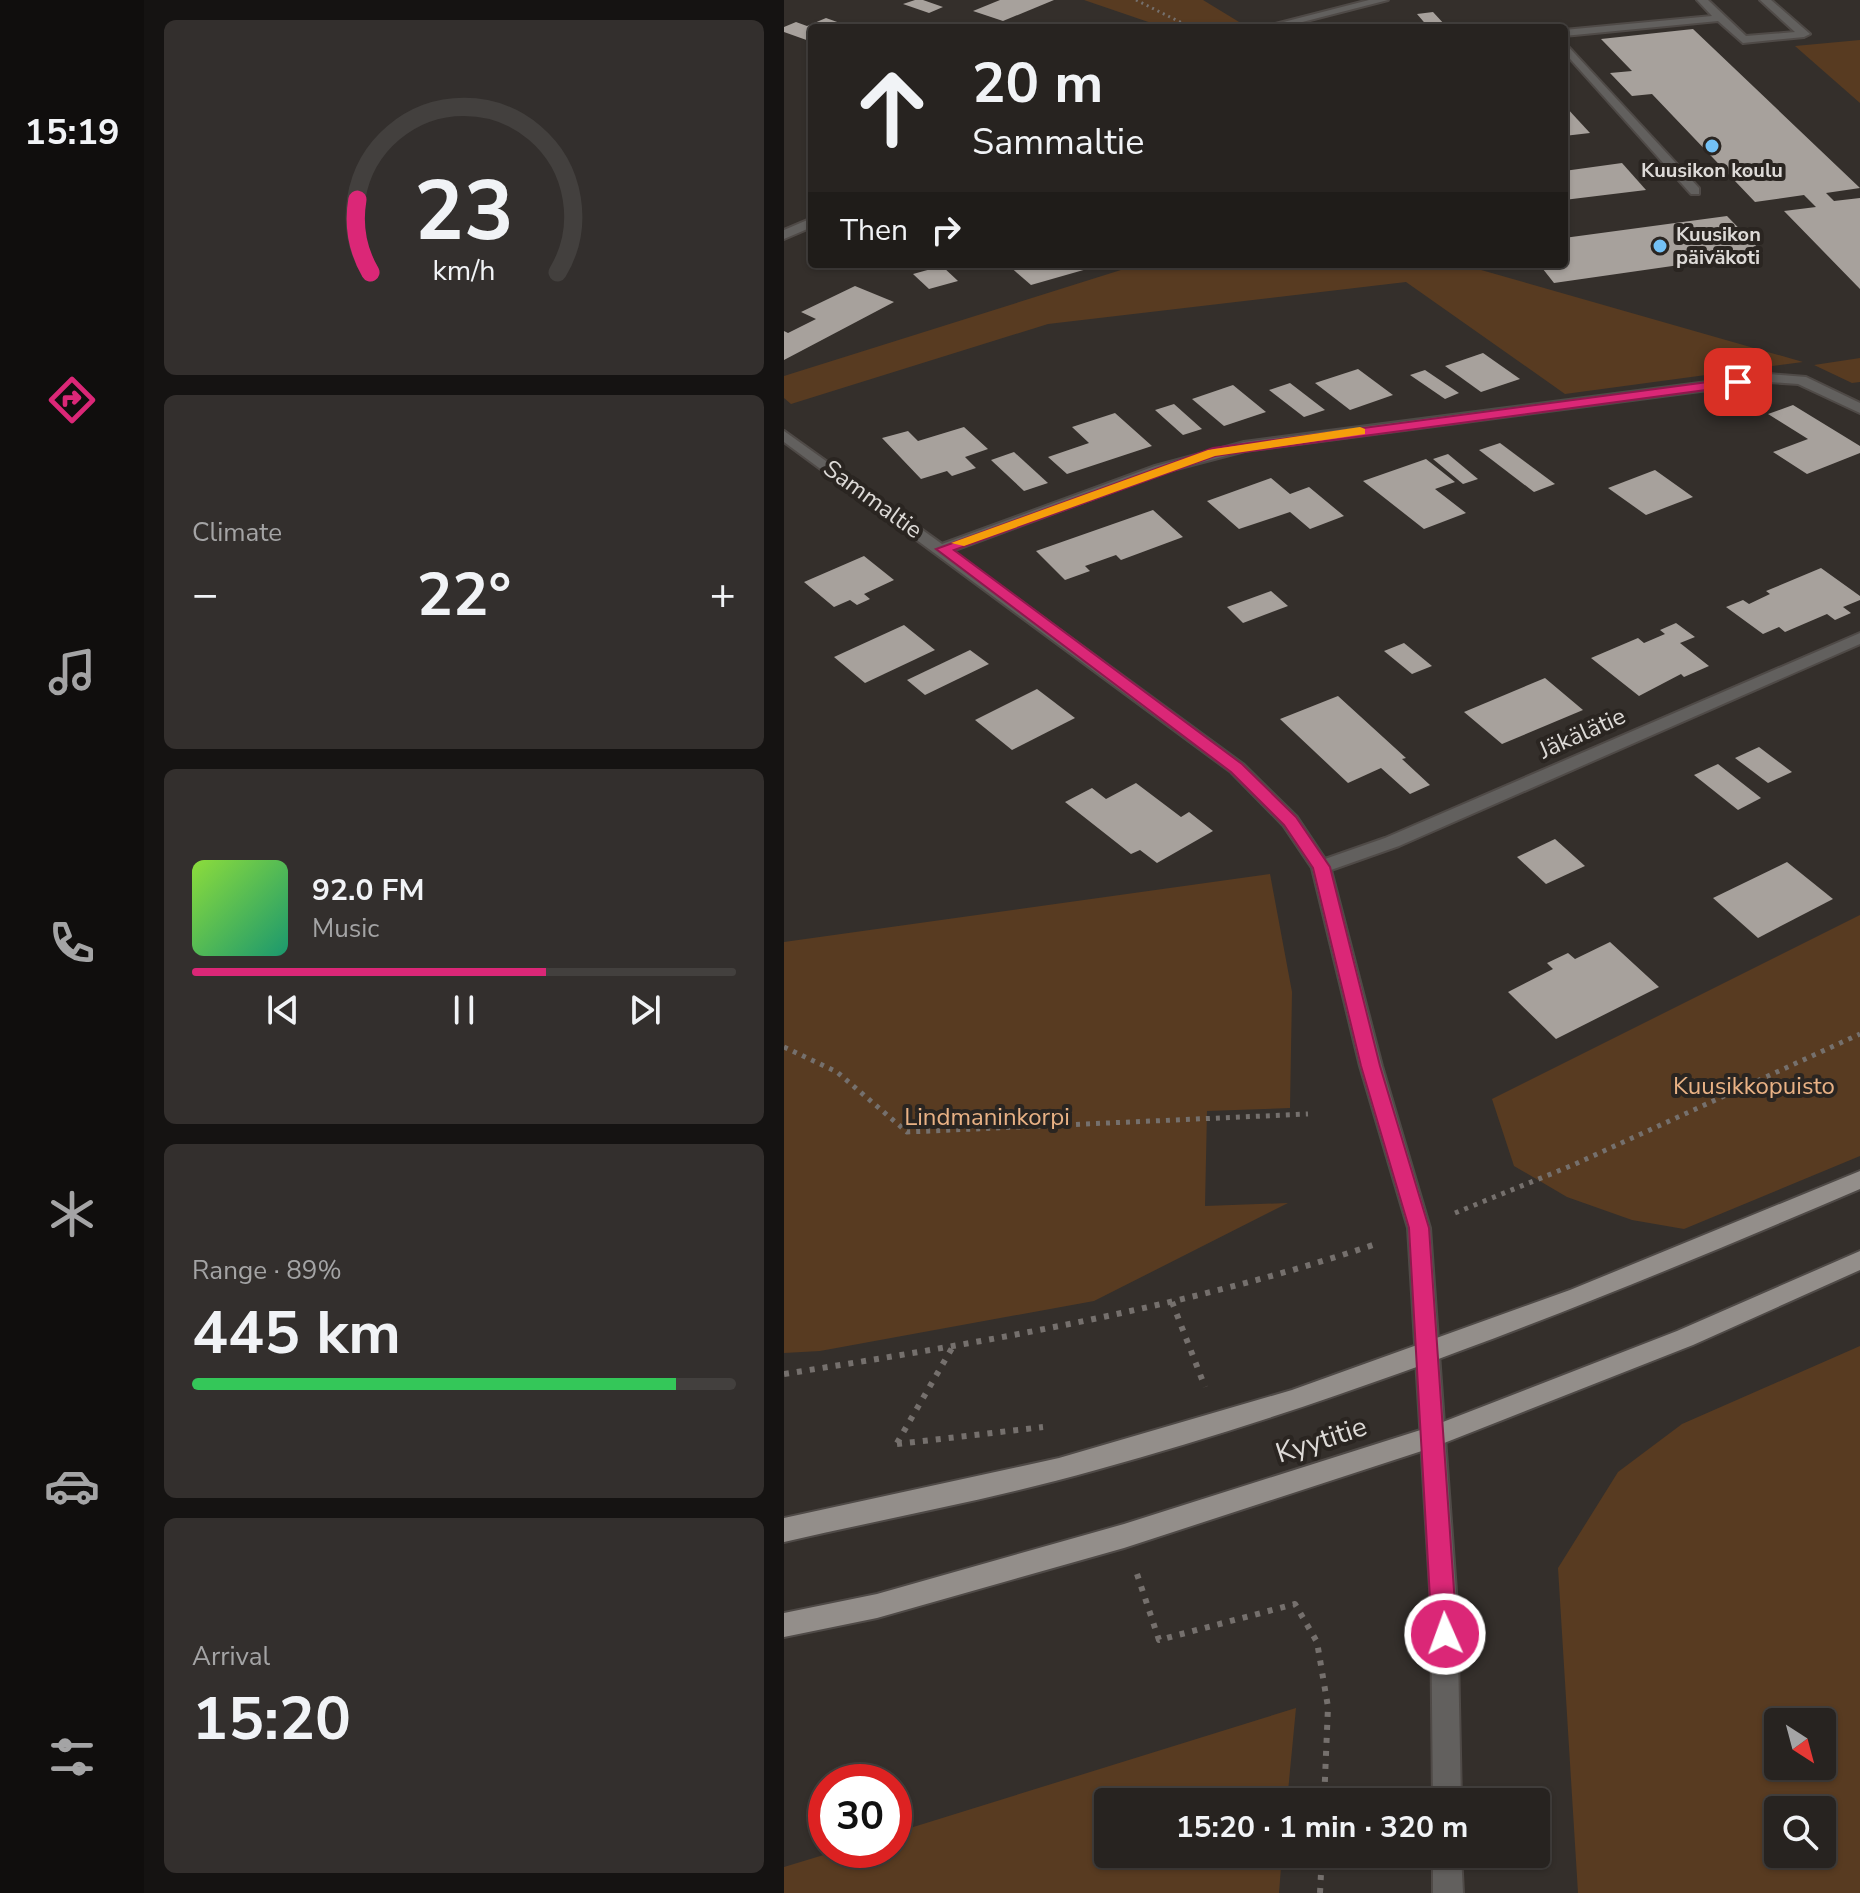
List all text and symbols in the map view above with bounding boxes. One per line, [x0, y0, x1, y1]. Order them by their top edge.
text: 20 m [972, 45, 1103, 122]
icon: ahead [840, 56, 944, 160]
text: 15:19 [24, 108, 120, 157]
text: Sammaltie [972, 118, 1144, 167]
marker: Kuusikon koulu [1703, 137, 1721, 155]
text: 23 [414, 155, 514, 268]
place label: Kuusikon koulu [1641, 157, 1783, 184]
icon: right [924, 208, 968, 252]
text: Then [840, 210, 908, 251]
place label: Kuusikon päiväkoti [1676, 221, 1761, 271]
marker: Kuusikon päiväkoti [1651, 237, 1669, 255]
text: km/h [433, 251, 495, 290]
pin [1704, 348, 1772, 416]
icon: arrive [1716, 360, 1760, 404]
icon: directions [44, 372, 100, 428]
street label: Sammaltie [817, 452, 929, 546]
text: Climate [192, 515, 282, 550]
text: 22° [417, 554, 511, 636]
text: − [192, 565, 218, 625]
text: + [710, 565, 736, 625]
icon: music [44, 644, 100, 700]
street label: Jäkälätie [1533, 700, 1630, 767]
text: 92.0 FM [312, 870, 424, 911]
text: Music [312, 911, 379, 946]
icon: phone [44, 915, 100, 971]
icon: previous [261, 988, 305, 1032]
icon: pause [442, 988, 486, 1032]
icon: next [623, 988, 667, 1032]
park label: Kuusikkopuisto [1673, 1070, 1835, 1102]
park label: Lindmaninkorpi [904, 1101, 1070, 1133]
icon: climate [44, 1186, 100, 1242]
text: Range · 89% [192, 1253, 342, 1288]
text: 445 km [192, 1292, 401, 1374]
street label: Kyytitie [1271, 1407, 1372, 1473]
icon: car [44, 1458, 100, 1514]
position arrow [1403, 1592, 1487, 1676]
text: Arrival [192, 1639, 270, 1674]
text: 15:20 [192, 1678, 351, 1760]
north arrow [1764, 1708, 1836, 1780]
map controls [1764, 1708, 1836, 1868]
icon: filters [44, 1729, 100, 1785]
speed limit sign: 30 [808, 1764, 912, 1868]
button: search [1764, 1796, 1836, 1868]
text: 15:20 · 1 min · 320 m [1176, 1807, 1468, 1848]

